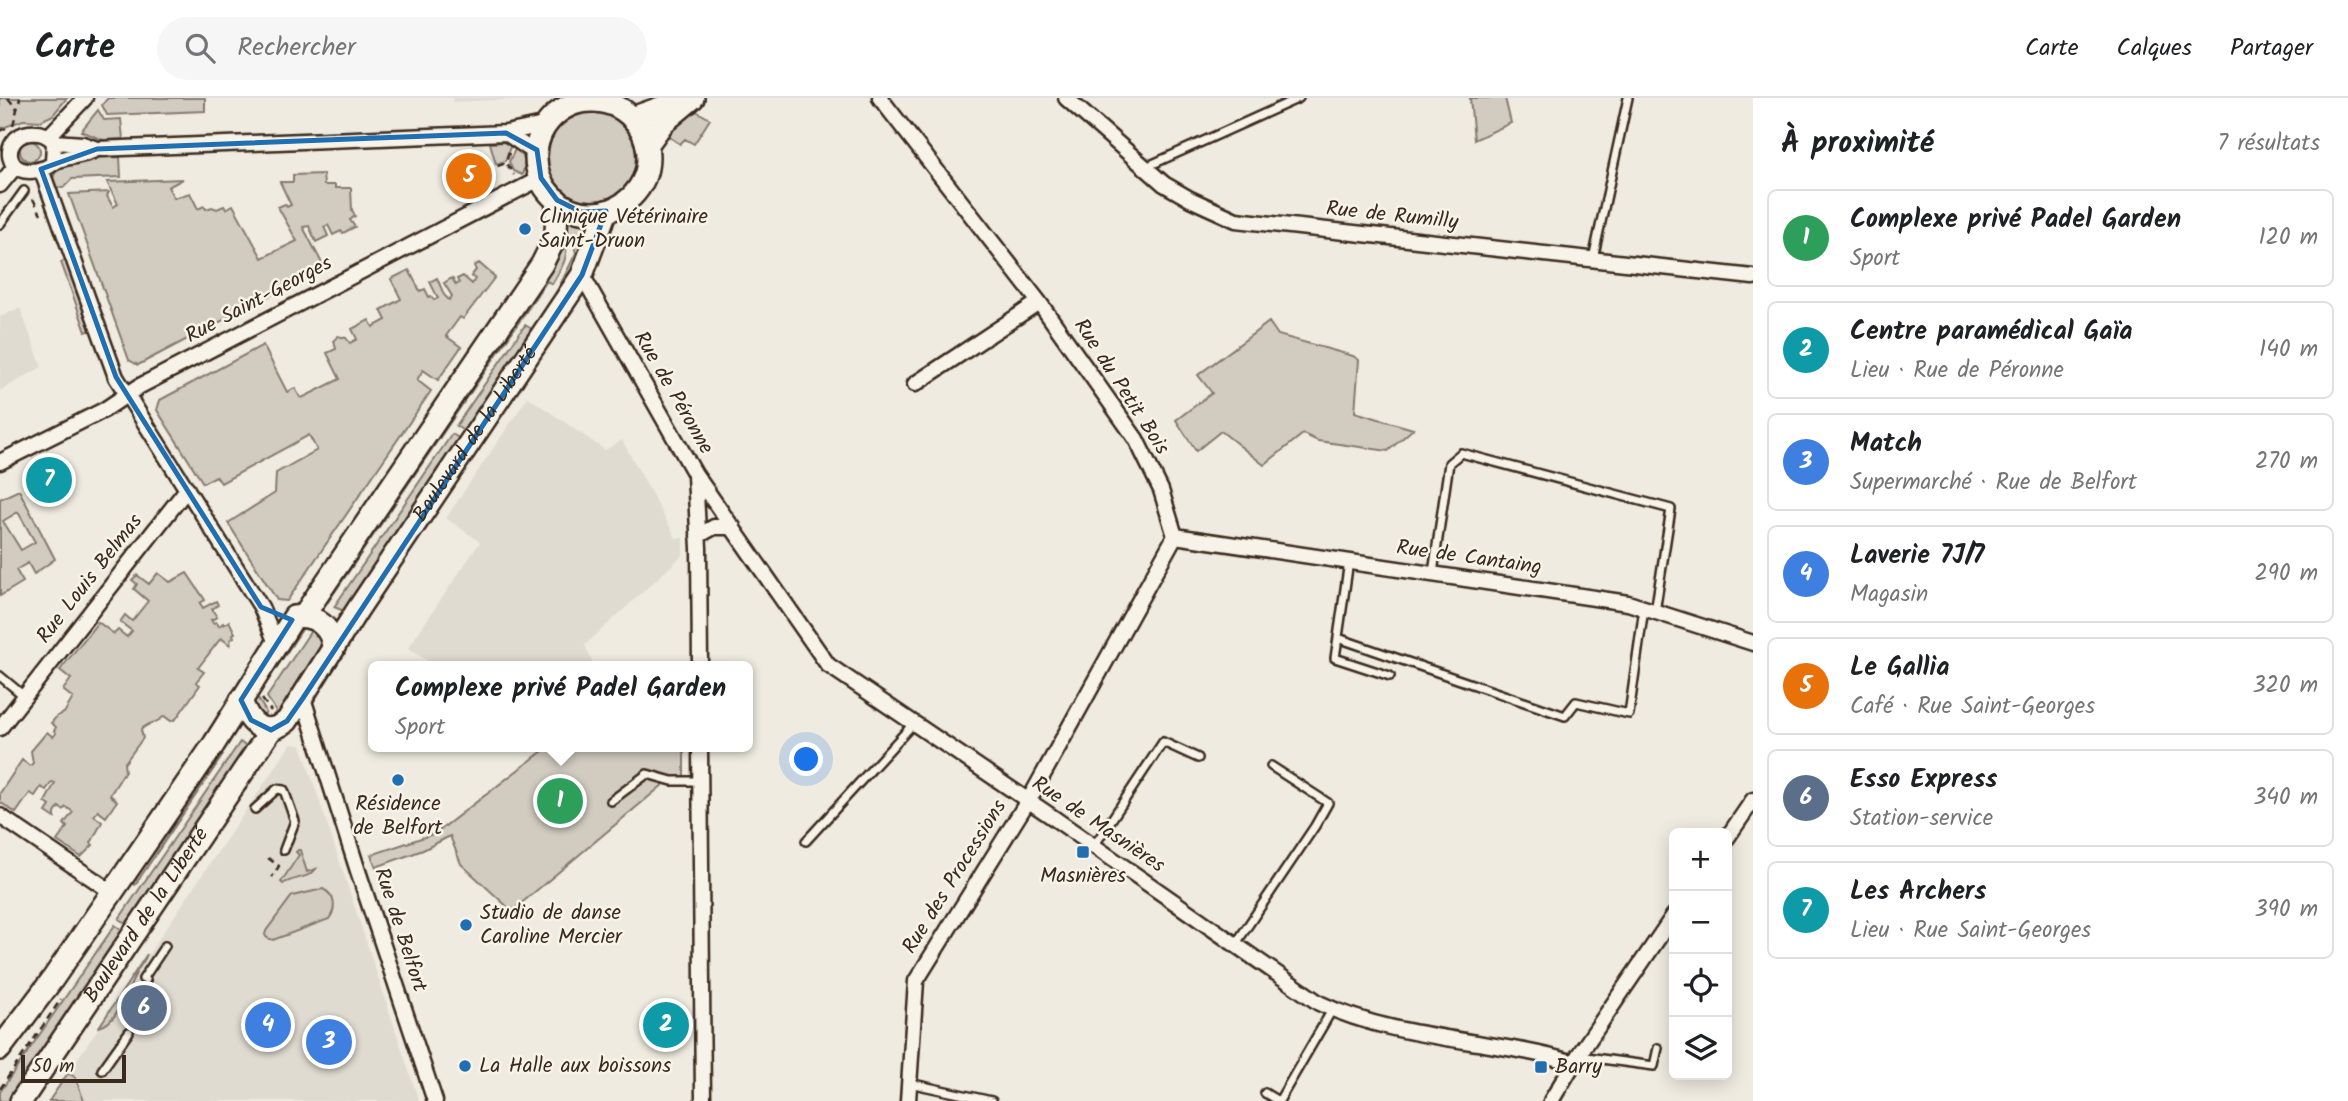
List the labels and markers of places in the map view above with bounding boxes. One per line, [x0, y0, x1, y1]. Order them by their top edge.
pin: 5 [446, 150, 492, 202]
place label: Clinique Vétérinaire Saint-Druon [539, 201, 708, 258]
marker: Clinique Vétérinaire Saint-Druon [517, 221, 533, 237]
pin: 7 [26, 454, 72, 506]
marker: Résidence de Belfort [390, 772, 406, 788]
pin: 1 [537, 775, 583, 827]
place label: Résidence de Belfort [354, 788, 443, 845]
marker: Masnières [1075, 844, 1091, 860]
place label: Masnières [1040, 863, 1126, 889]
place label: Studio de danse Caroline Mercier [480, 897, 623, 954]
marker: Studio de danse Caroline Mercier [458, 917, 474, 933]
pin: 6 [121, 982, 167, 1034]
pin: 4 [245, 999, 291, 1051]
pin: 2 [643, 999, 689, 1051]
pin: 3 [306, 1016, 352, 1068]
place label: La Halle aux boissons [479, 1050, 671, 1083]
place label: Barry [1555, 1051, 1602, 1084]
marker: La Halle aux boissons [457, 1058, 473, 1074]
marker: Barry [1533, 1059, 1549, 1075]

